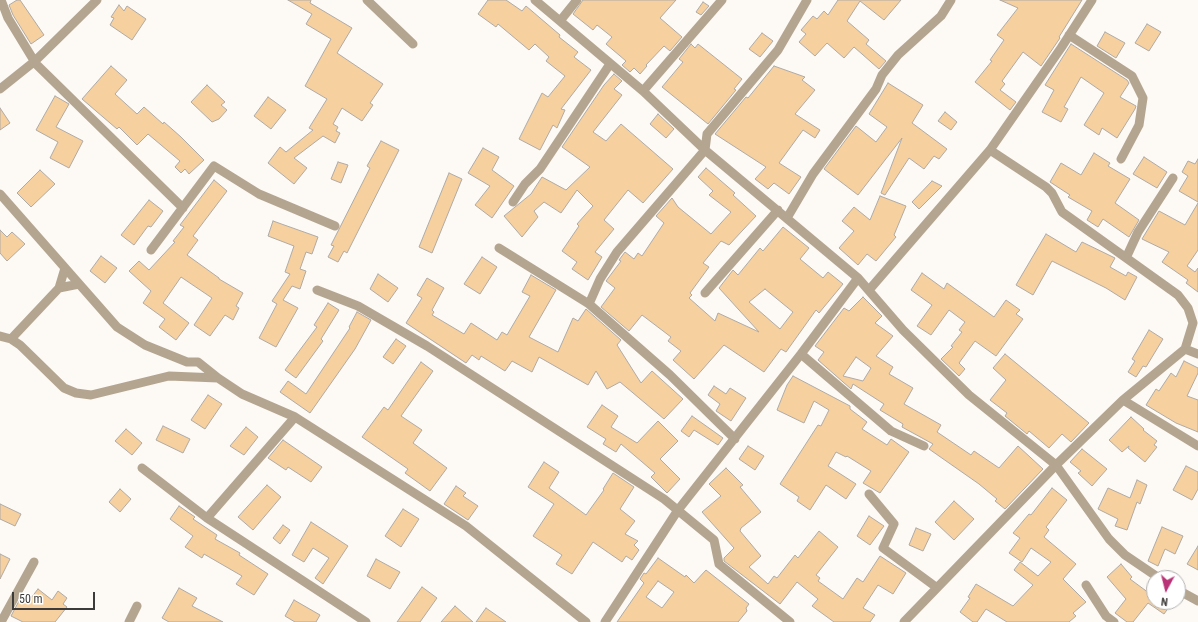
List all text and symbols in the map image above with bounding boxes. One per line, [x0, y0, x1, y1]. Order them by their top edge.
north arrow [1146, 570, 1186, 610]
scale bar [14, 584, 97, 610]
text: 50 m [19, 592, 43, 606]
text: N [1160, 595, 1169, 608]

